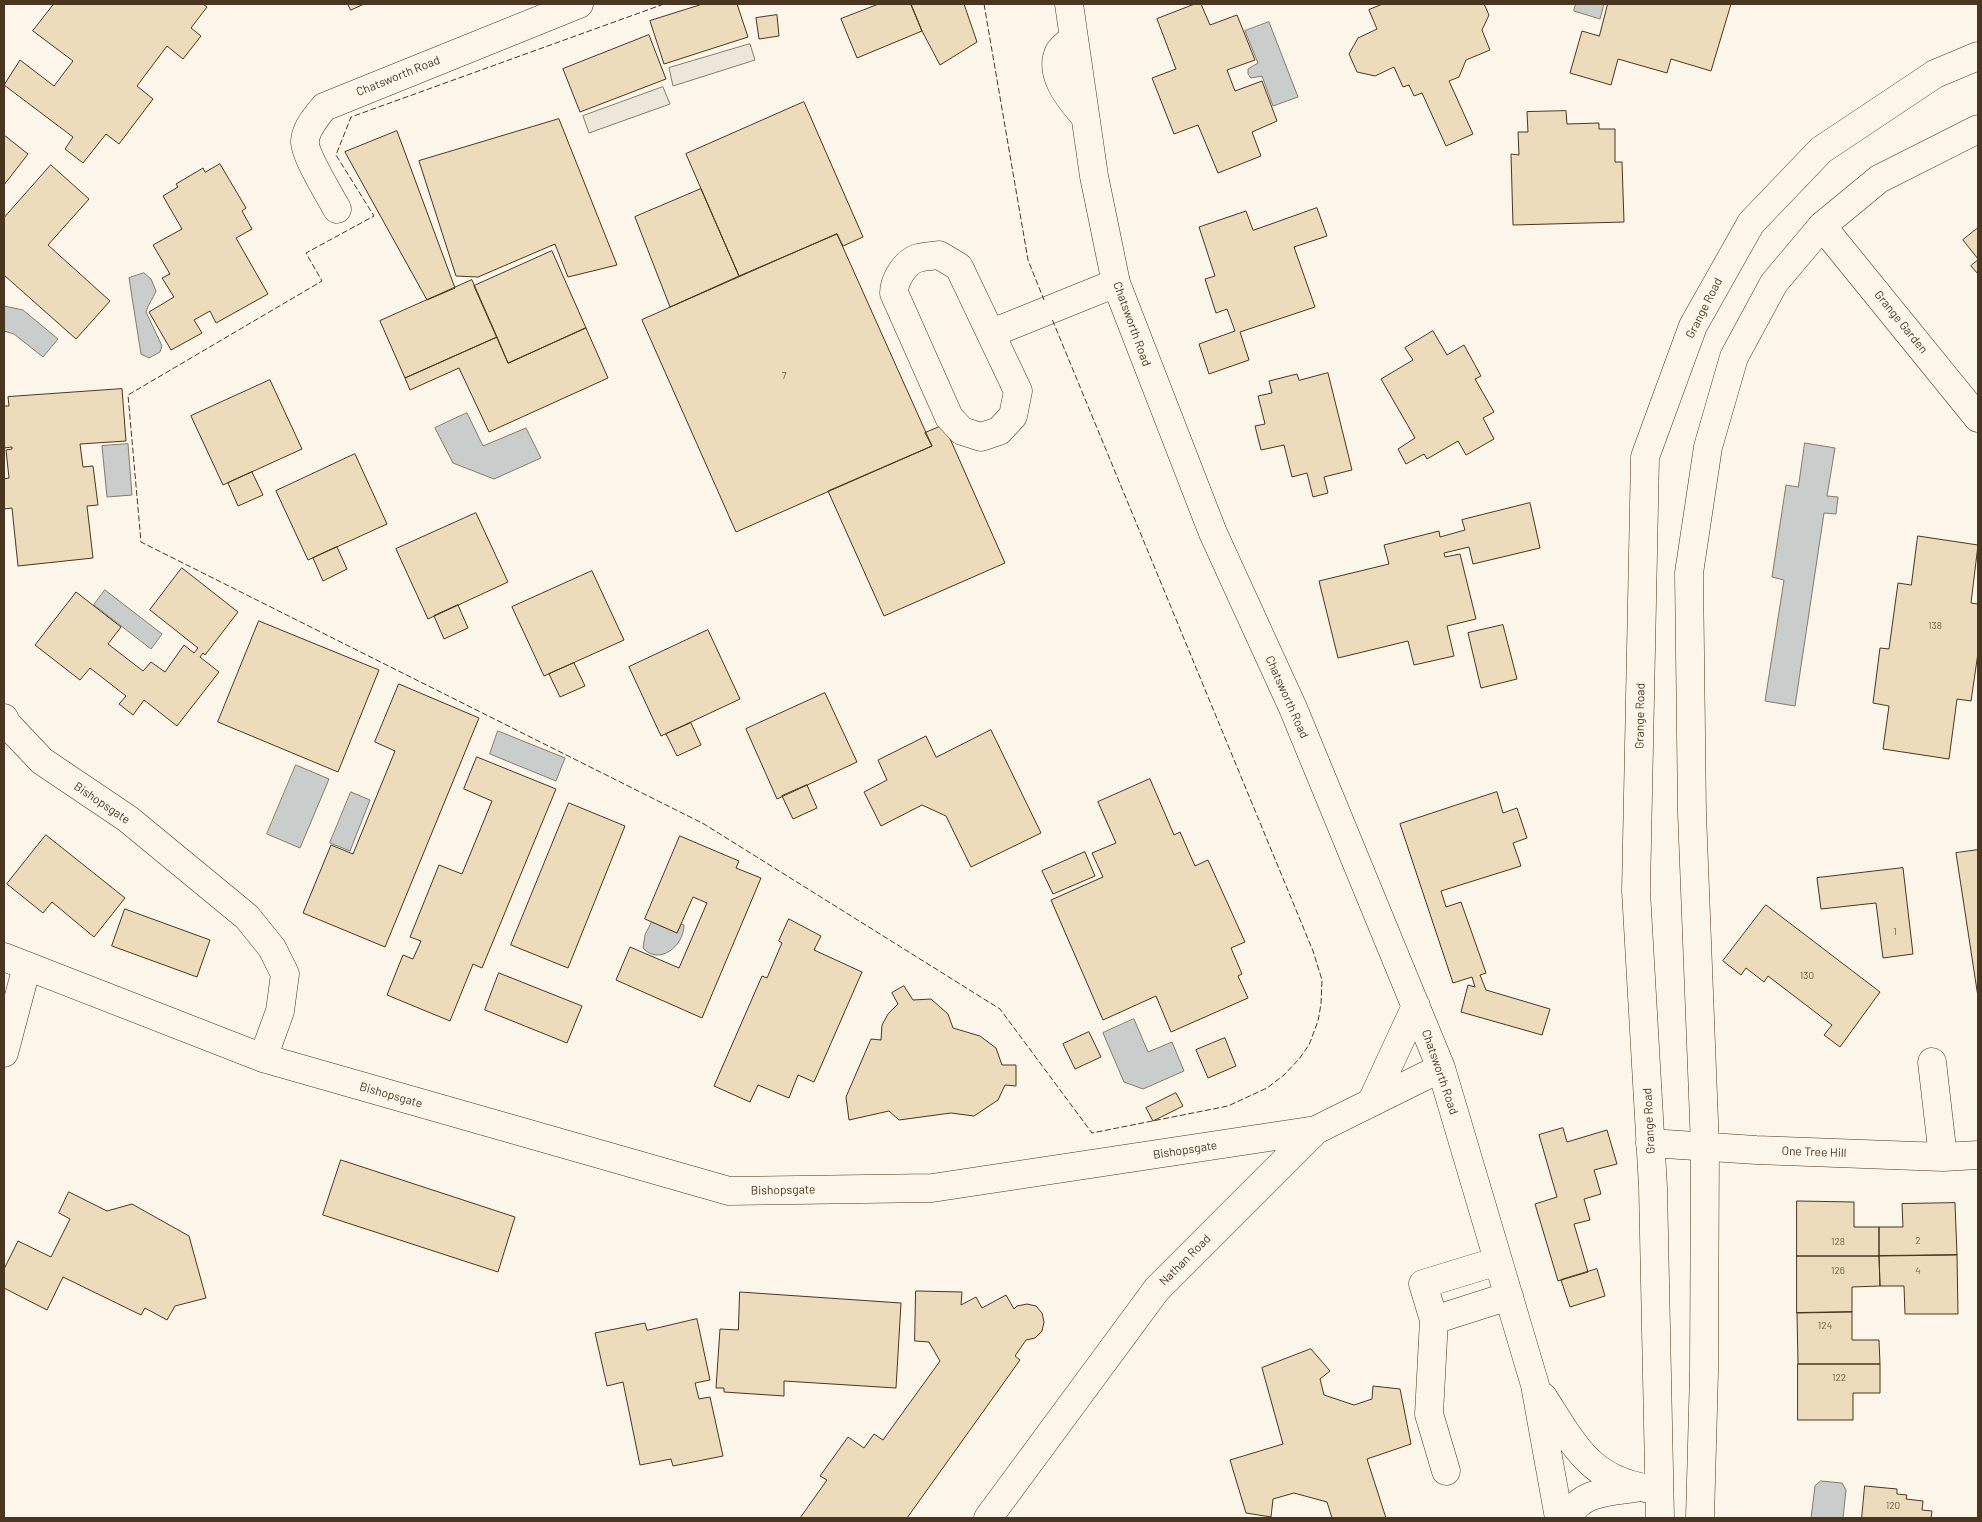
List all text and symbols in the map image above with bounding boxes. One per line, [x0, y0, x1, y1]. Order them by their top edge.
street label: Chatsworth Road [354, 53, 442, 99]
street label: Grange Road [1683, 275, 1725, 341]
street label: Chatsworth Road [1110, 280, 1154, 368]
street label: Grange Garden [1871, 288, 1931, 356]
house number: 7 [782, 370, 786, 382]
house number: 138 [1928, 620, 1942, 632]
street label: Chatsworth Road [1262, 653, 1312, 741]
street label: Grange Road [1632, 683, 1648, 749]
street label: Bishopsgate [71, 779, 133, 827]
house number: 1 [1893, 926, 1897, 938]
house number: 130 [1800, 970, 1814, 982]
street label: Chatsworth Road [1419, 1028, 1461, 1116]
street label: Bishopsgate [358, 1079, 424, 1111]
street label: Grange Road [1640, 1088, 1658, 1154]
street label: Bishopsgate [1152, 1138, 1218, 1162]
street label: One Tree Hill [1781, 1144, 1847, 1160]
street label: Bishopsgate [750, 1182, 816, 1198]
street label: Nathan Road [1156, 1231, 1214, 1289]
house number: 2 [1915, 1235, 1921, 1247]
house number: 128 [1831, 1236, 1845, 1248]
house number: 126 [1831, 1265, 1845, 1277]
house number: 4 [1915, 1265, 1921, 1277]
house number: 124 [1818, 1320, 1832, 1332]
house number: 122 [1832, 1372, 1846, 1384]
house number: 120 [1886, 1500, 1900, 1512]

